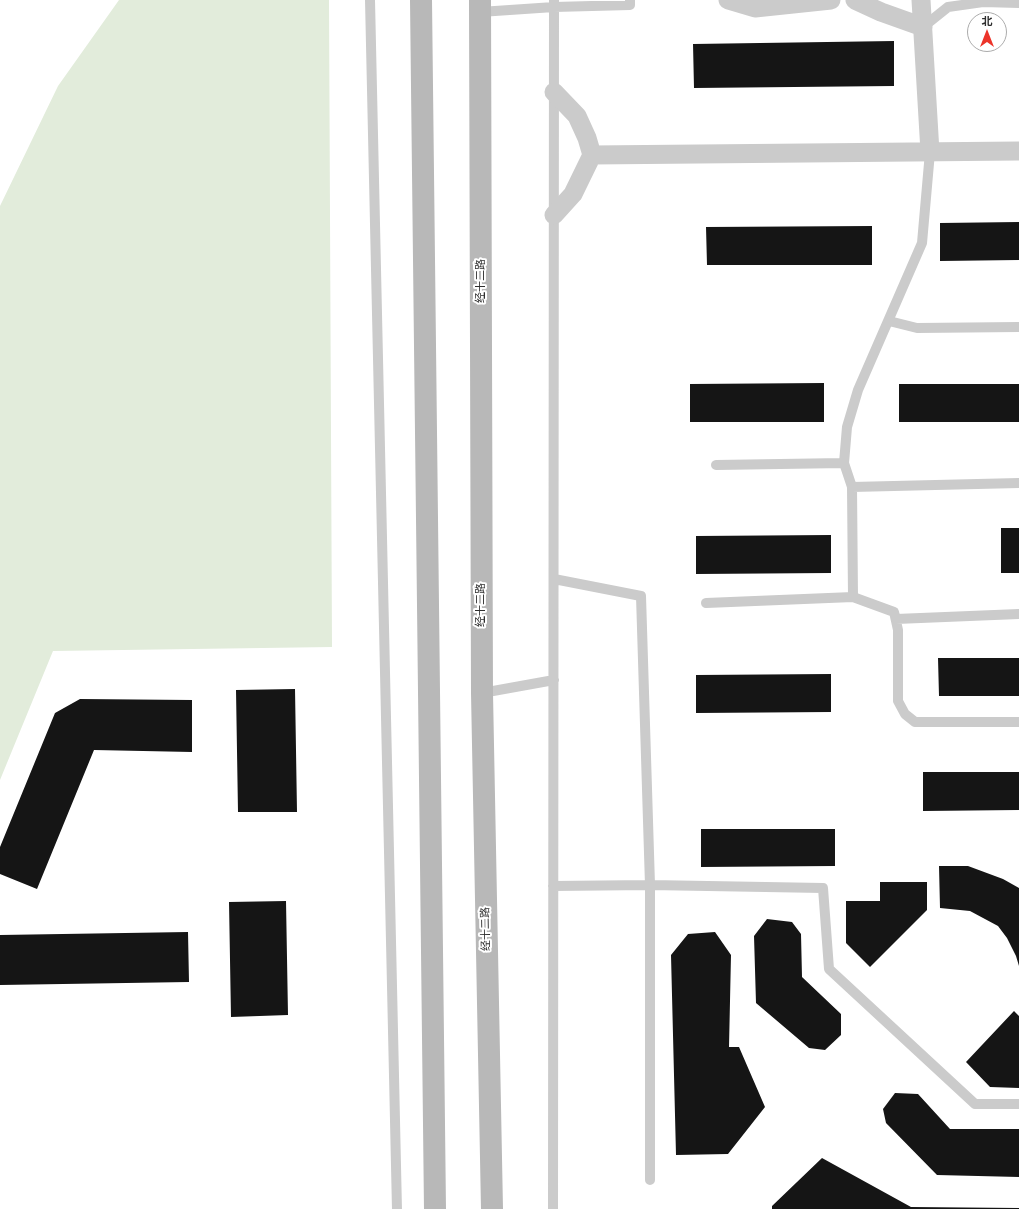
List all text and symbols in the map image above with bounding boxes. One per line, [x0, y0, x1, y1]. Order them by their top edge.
north arrow [967, 12, 1007, 52]
text: 北 [982, 15, 993, 27]
street label: 经十二路 [474, 259, 488, 303]
street label: 经十二路 [474, 583, 488, 627]
street label: 经十二路 [479, 907, 493, 951]

